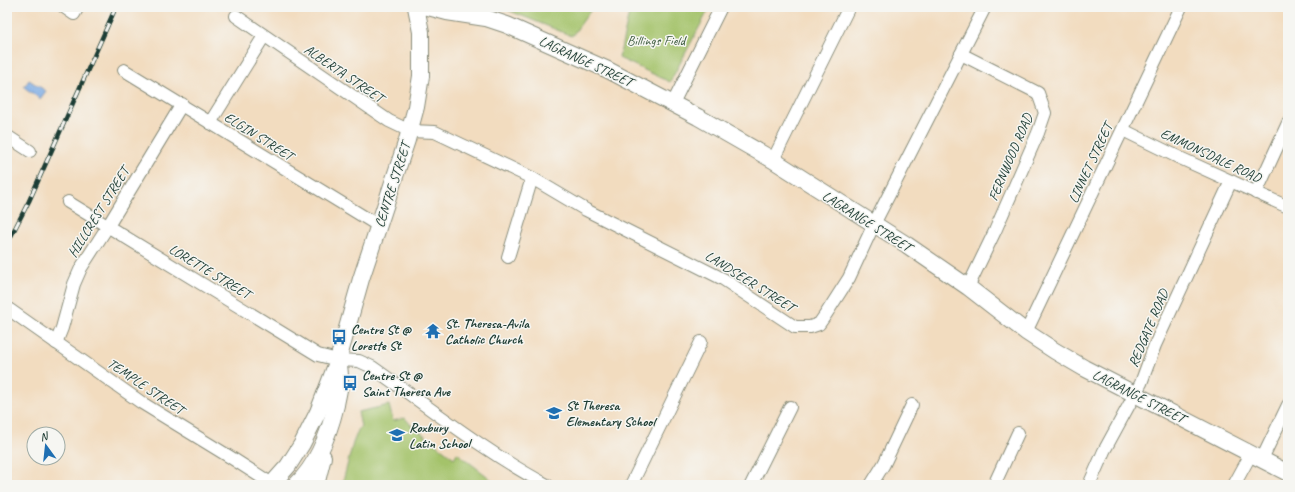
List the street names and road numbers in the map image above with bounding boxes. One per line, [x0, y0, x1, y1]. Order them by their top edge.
street label: LAGRANGE STREET [536, 32, 639, 92]
street label: ALBERTA STREET [301, 41, 389, 108]
street label: ELGIN STREET [221, 109, 299, 166]
street label: FERNWOOD ROAD [984, 109, 1037, 203]
street label: LINNET STREET [1065, 118, 1118, 206]
street label: EMMONSDALE ROAD [1158, 125, 1265, 187]
street label: CENTRE STREET [371, 137, 415, 230]
street label: HILLCREST STREET [64, 161, 135, 260]
street label: LAGRANGE STREET [819, 187, 917, 257]
street label: LORETTE STREET [166, 240, 257, 304]
street label: LANDSEER STREET [702, 247, 801, 318]
street label: REDGATE ROAD [1125, 285, 1173, 369]
street label: TEMPLE STREET [104, 355, 190, 420]
street label: LAGRANGE STREET [1090, 366, 1191, 429]

